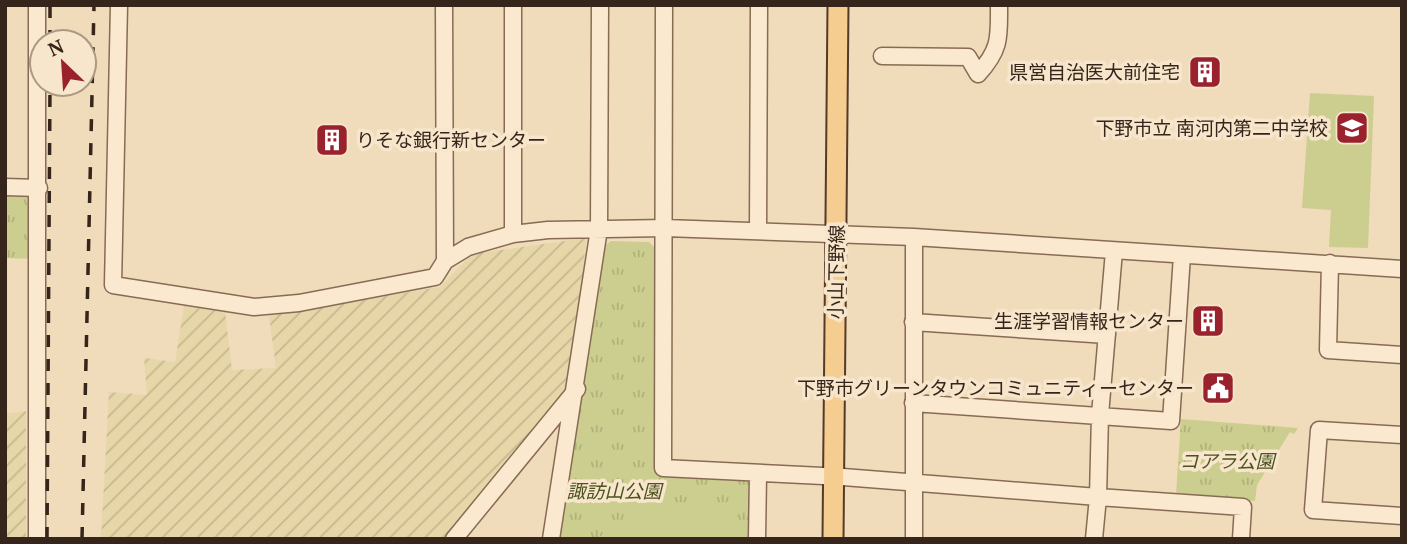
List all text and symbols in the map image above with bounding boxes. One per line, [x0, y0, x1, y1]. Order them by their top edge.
north arrow [28, 28, 98, 98]
text: N [44, 33, 68, 62]
building icon: 県営自治医大前住宅 [1186, 53, 1224, 91]
place label: 県営自治医大前住宅 [1009, 59, 1180, 84]
school or university icon: 下野市立 南河内第二中学校 [1333, 109, 1371, 147]
place label: 下野市立 南河内第二中学校 [1095, 115, 1328, 140]
building icon: りそな銀行新センター [313, 121, 351, 159]
place label: りそな銀行新センター [356, 127, 546, 152]
street label: 小山下野線 [822, 224, 849, 320]
building icon: 生涯学習情報センター [1189, 302, 1227, 340]
place label: 生涯学習情報センター [994, 308, 1184, 333]
public building icon: 下野市グリーンタウンコミュニティーセンター [1199, 369, 1237, 407]
place label: 下野市グリーンタウンコミュニティーセンター [797, 375, 1194, 400]
park label: コアラ公園 [1179, 448, 1277, 473]
park label: 諏訪山公園 [566, 478, 664, 503]

